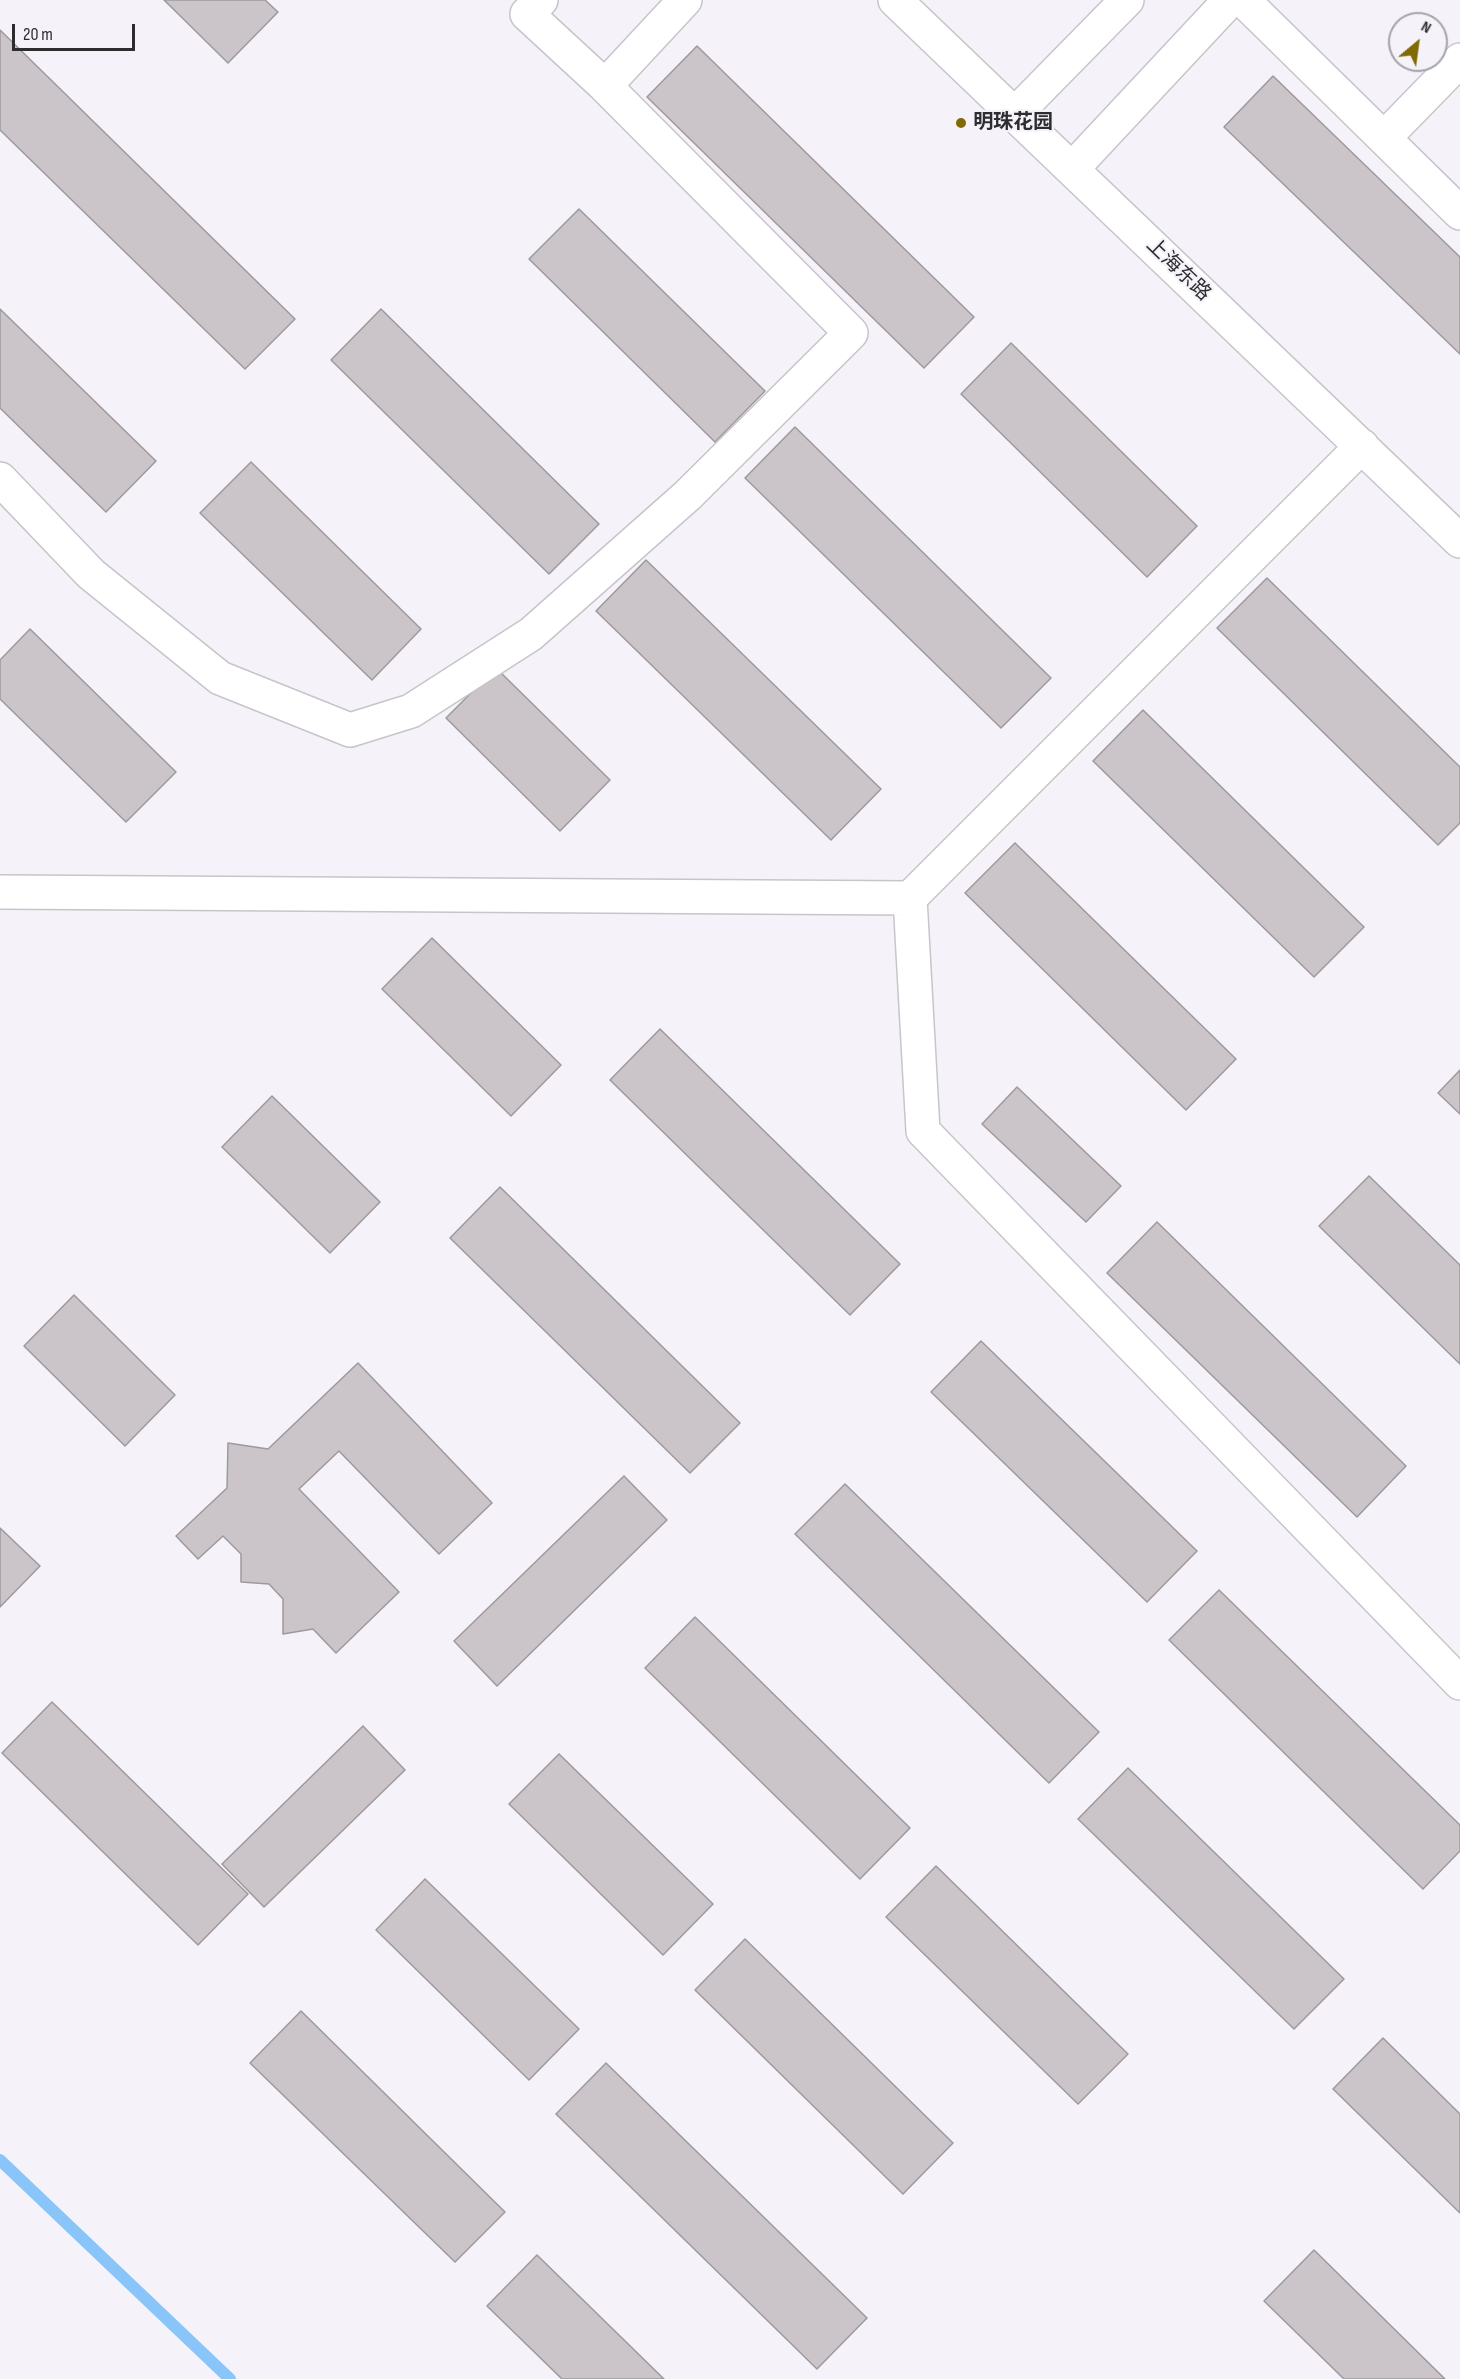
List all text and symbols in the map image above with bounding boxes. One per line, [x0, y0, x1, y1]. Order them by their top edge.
scale bar [15, 12, 138, 50]
north arrow [1388, 12, 1448, 72]
text: N [1418, 17, 1434, 38]
text: 20 m [23, 24, 53, 45]
place label: 明珠花园 [973, 111, 1053, 135]
marker: 明珠花园 [954, 116, 968, 130]
street label: 上海东路 [1141, 234, 1215, 306]

